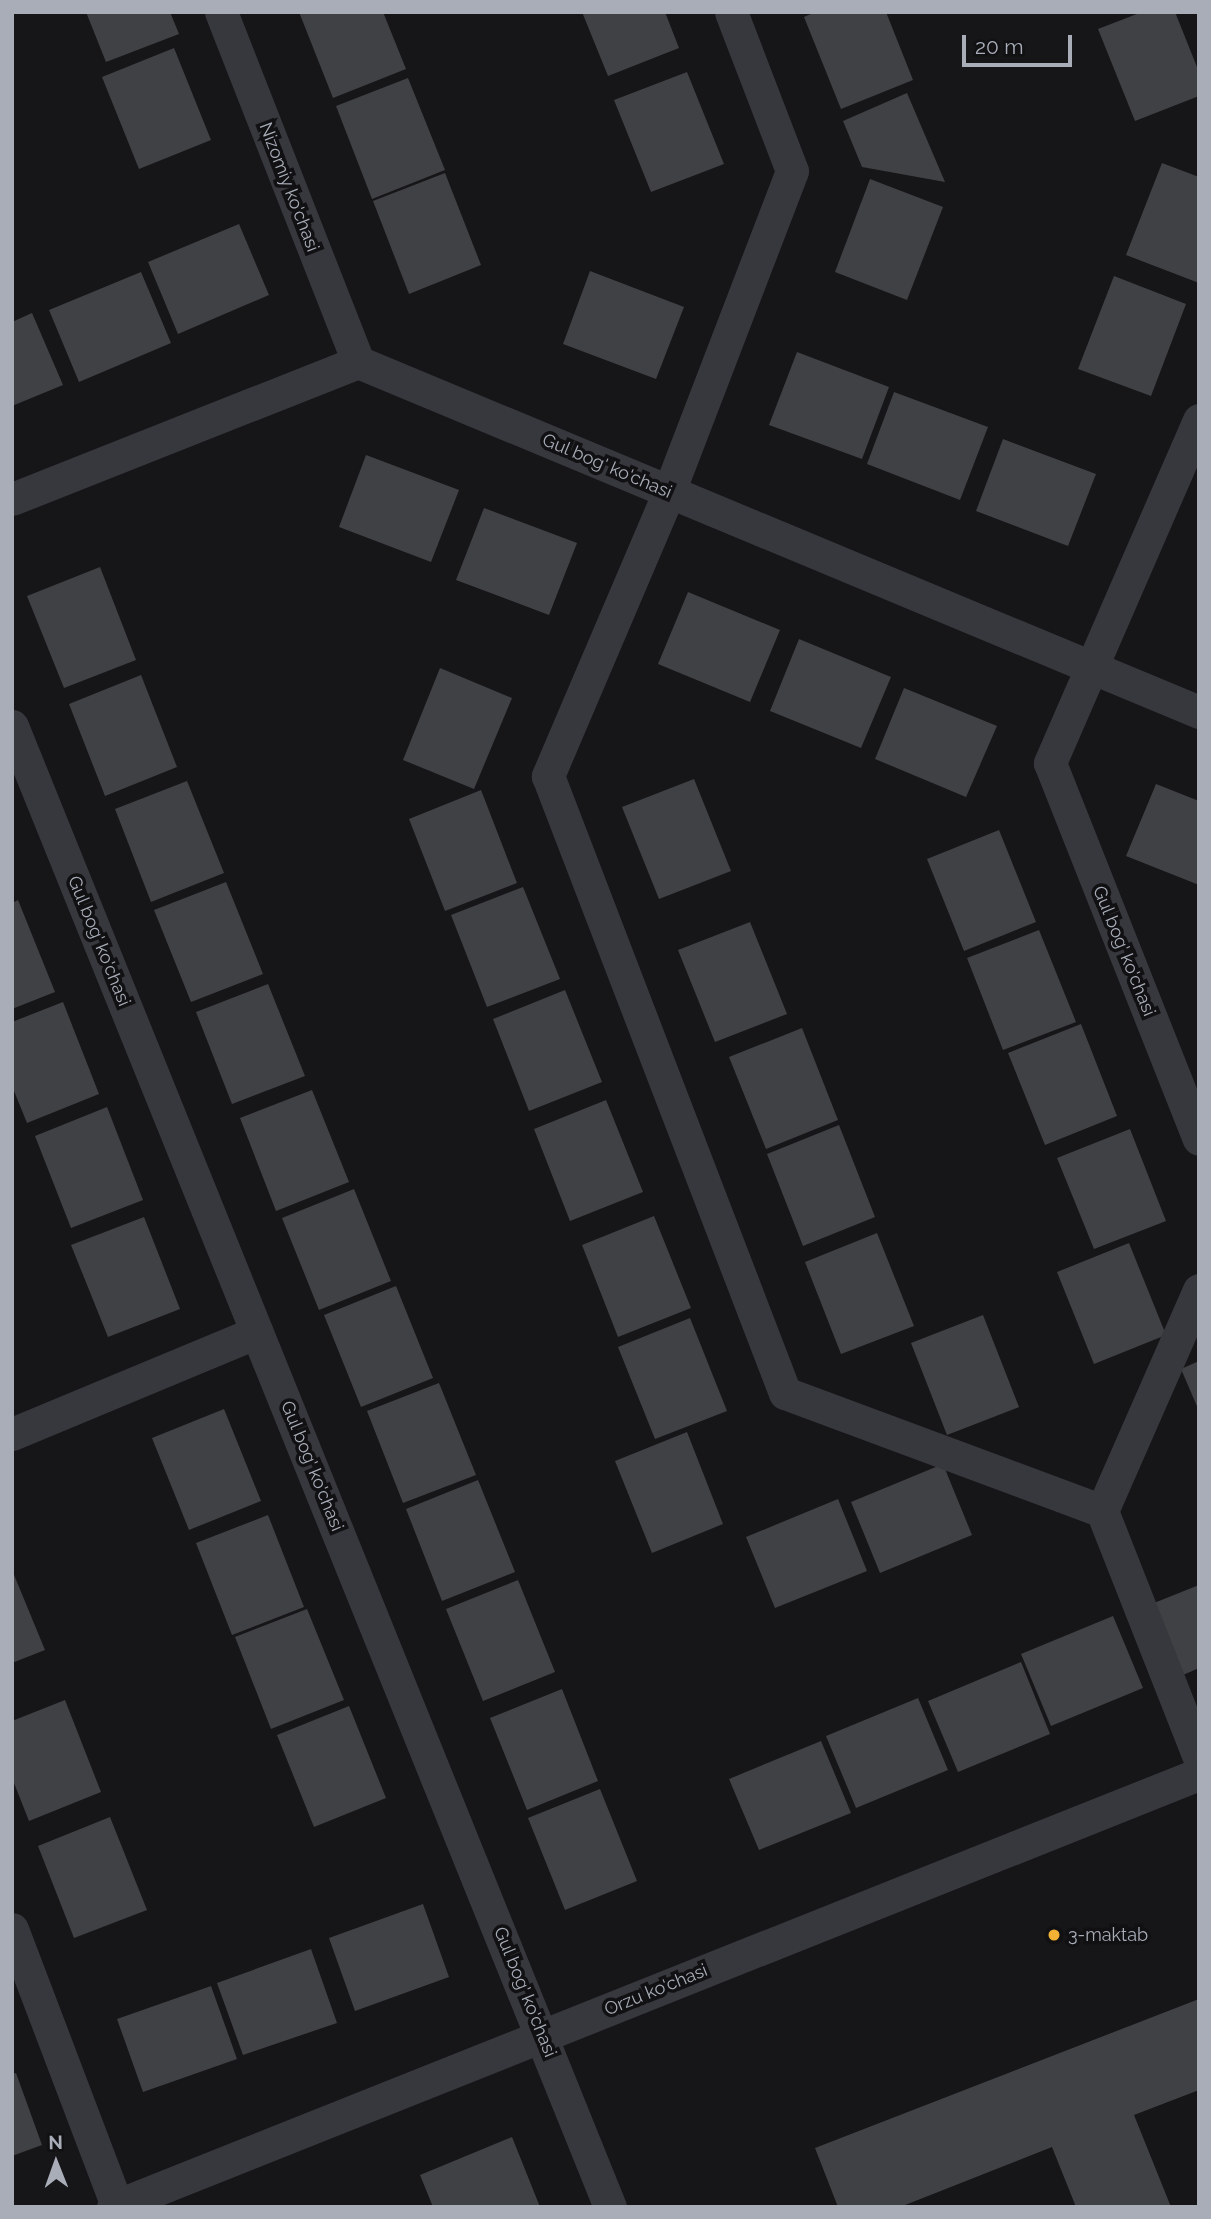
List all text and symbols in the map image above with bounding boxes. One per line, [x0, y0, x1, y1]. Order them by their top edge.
scale bar [966, 21, 1076, 65]
text: 20 m [975, 34, 1023, 59]
street label: Nizomiy ko'chasi [254, 119, 324, 255]
street label: Gul bog' ko'chasi [539, 429, 675, 503]
street label: Gul bog' ko'chasi [63, 872, 135, 1010]
street label: Gul bog' ko'chasi [1088, 882, 1160, 1020]
street label: Gul bog' ko'chasi [276, 1397, 348, 1535]
street label: Gul bog' ko'chasi [489, 1923, 561, 2061]
place label: 3-maktab [1068, 1924, 1148, 1946]
marker: 3-maktab [1046, 1927, 1062, 1943]
street label: Orzu ko'chasi [601, 1960, 711, 2020]
north arrow [21, 2128, 91, 2198]
text: N [48, 2131, 63, 2153]

